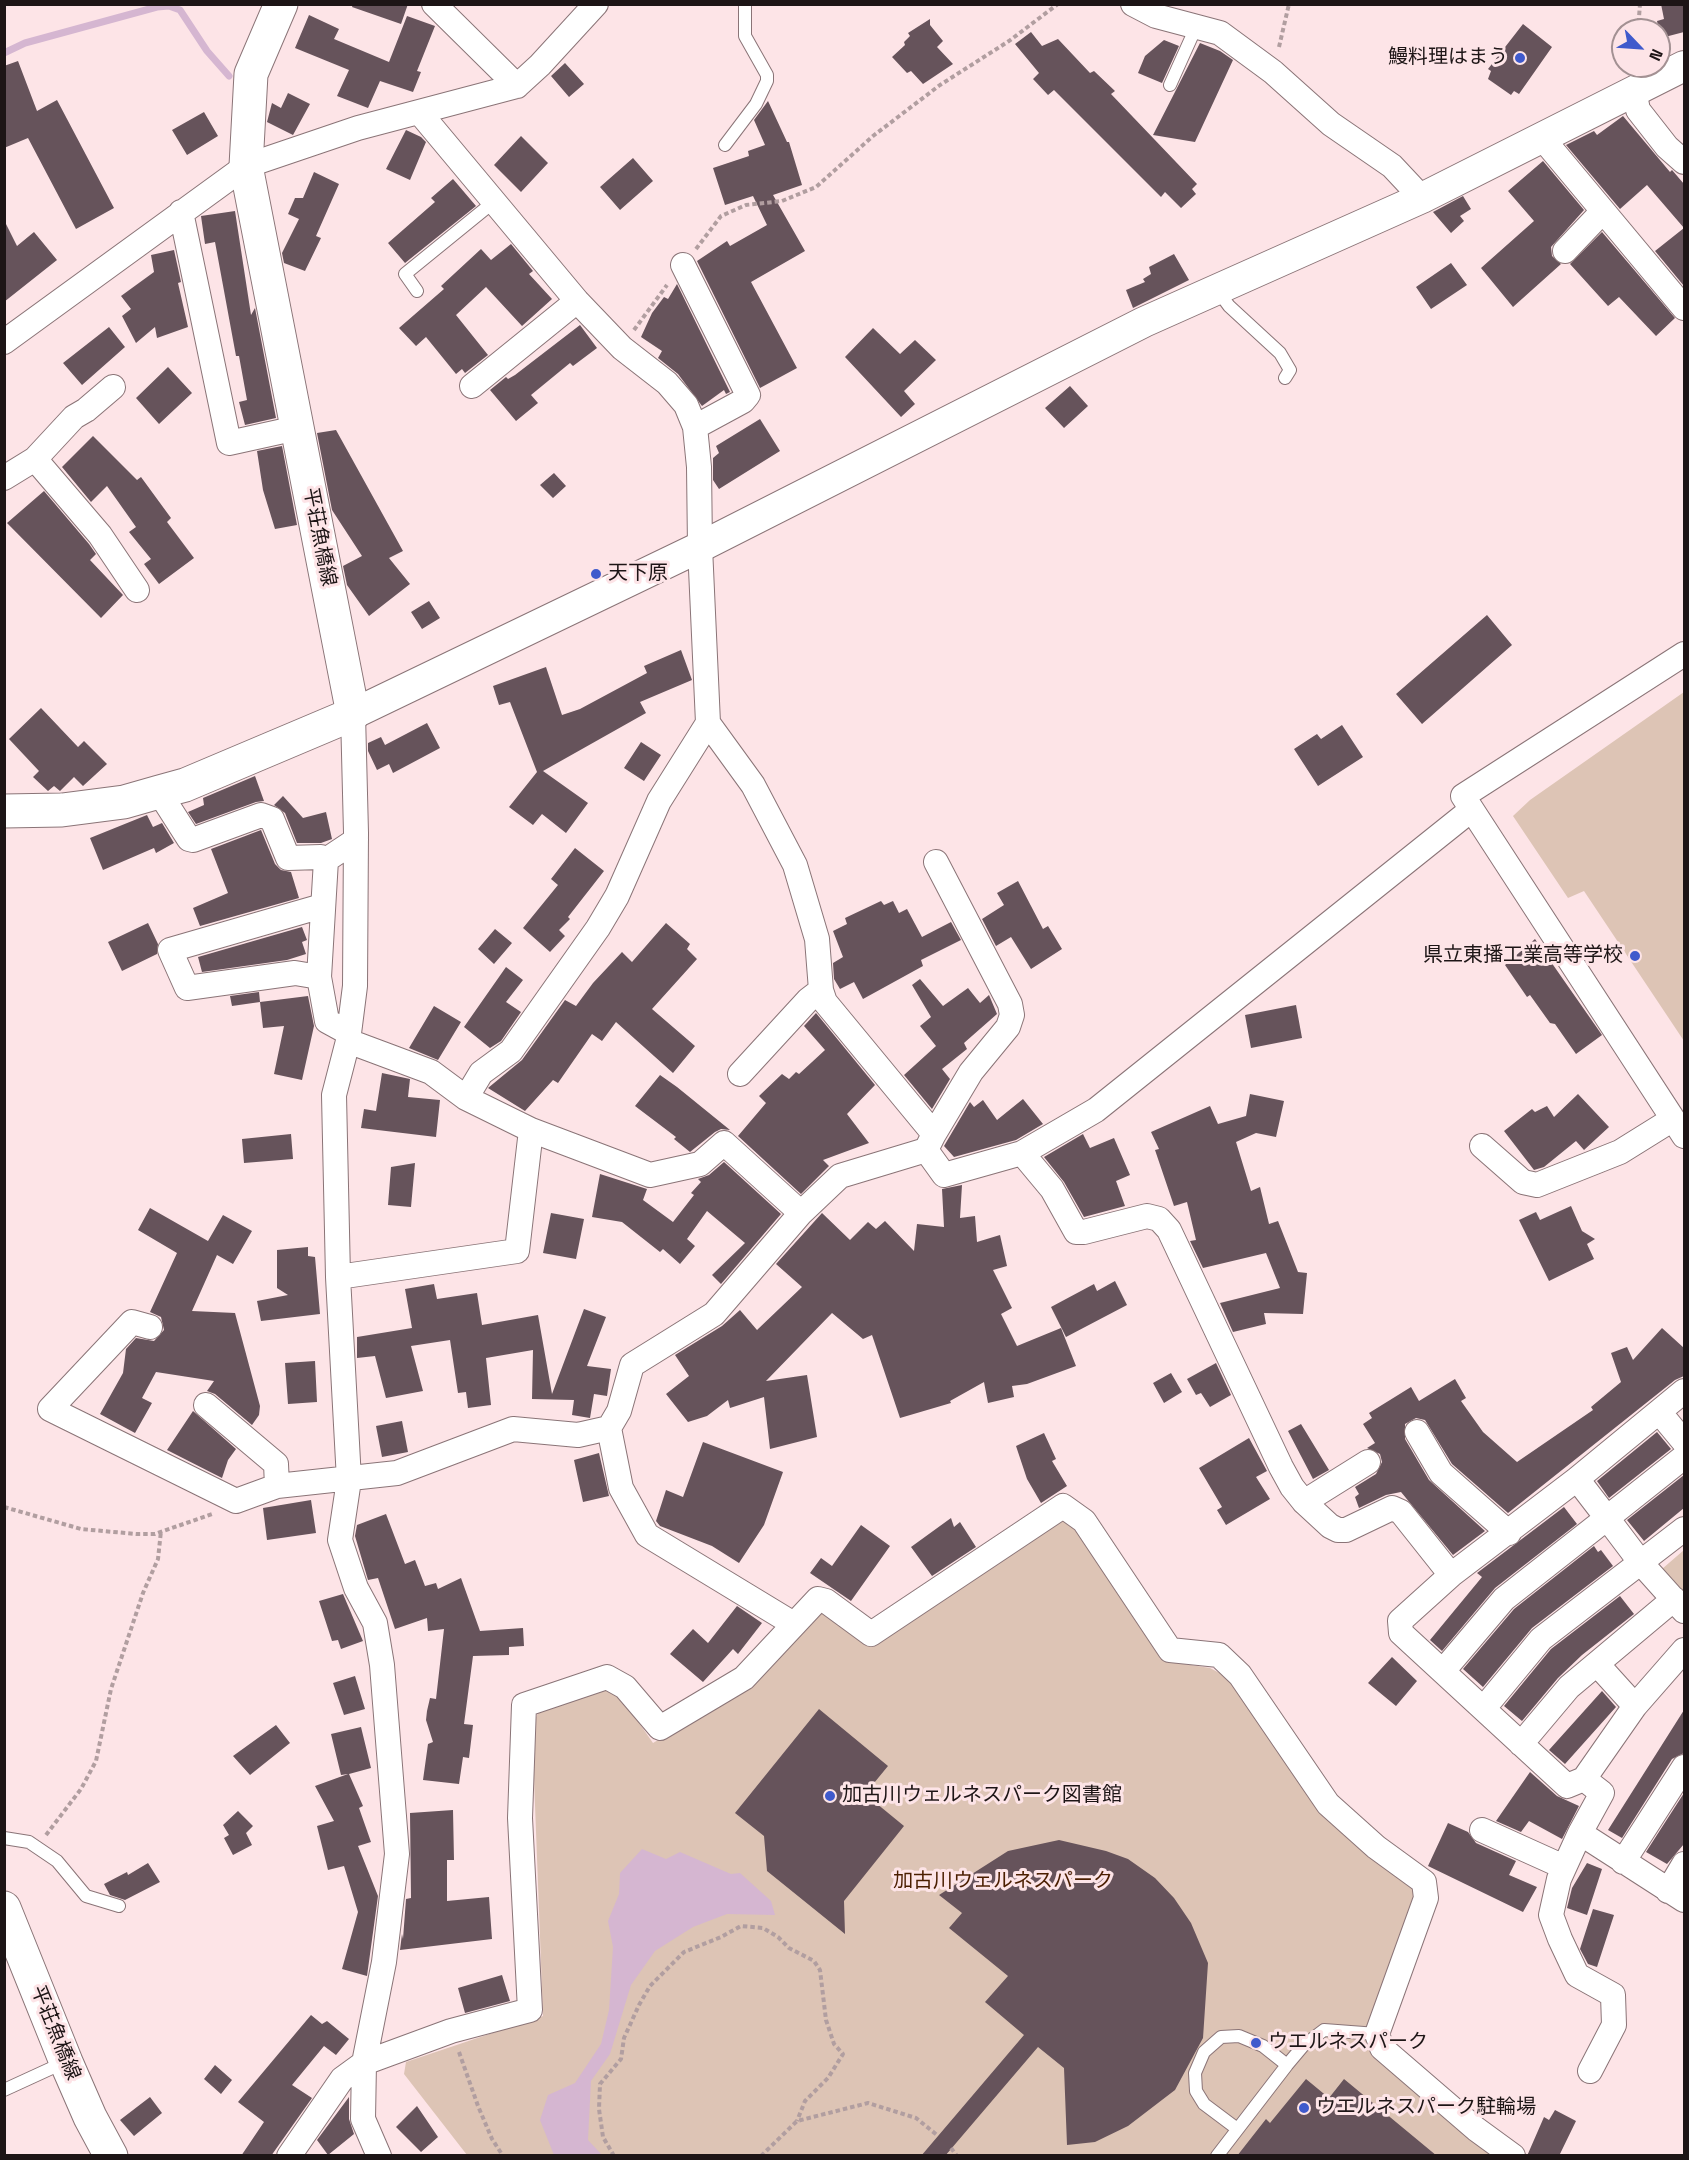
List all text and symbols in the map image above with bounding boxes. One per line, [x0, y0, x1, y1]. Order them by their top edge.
north arrow [1611, 18, 1671, 78]
place label: 鰻料理はまう [1388, 46, 1508, 70]
text: N [1644, 46, 1668, 64]
marker: 鰻料理はまう [1513, 51, 1527, 65]
street label: 平荘魚橋線 [298, 486, 340, 588]
place label: 天下原 [608, 562, 668, 586]
marker: 天下原 [589, 567, 603, 581]
place label: 県立東播工業高等学校 [1423, 944, 1623, 968]
marker: 県立東播工業高等学校 [1628, 949, 1642, 963]
place label: 加古川ウェルネスパーク図書館 [842, 1784, 1122, 1808]
marker: 加古川ウェルネスパーク図書館 [823, 1789, 837, 1803]
park label: 加古川ウェルネスパーク [893, 1870, 1113, 1894]
street label: 平荘魚橋線 [25, 1982, 85, 2084]
place label: ウエルネスパーク [1268, 2031, 1428, 2055]
marker: ウエルネスパーク [1249, 2036, 1263, 2050]
place label: ウエルネスパーク駐輪場 [1316, 2096, 1536, 2120]
marker: ウエルネスパーク駐輪場 [1297, 2101, 1311, 2115]

